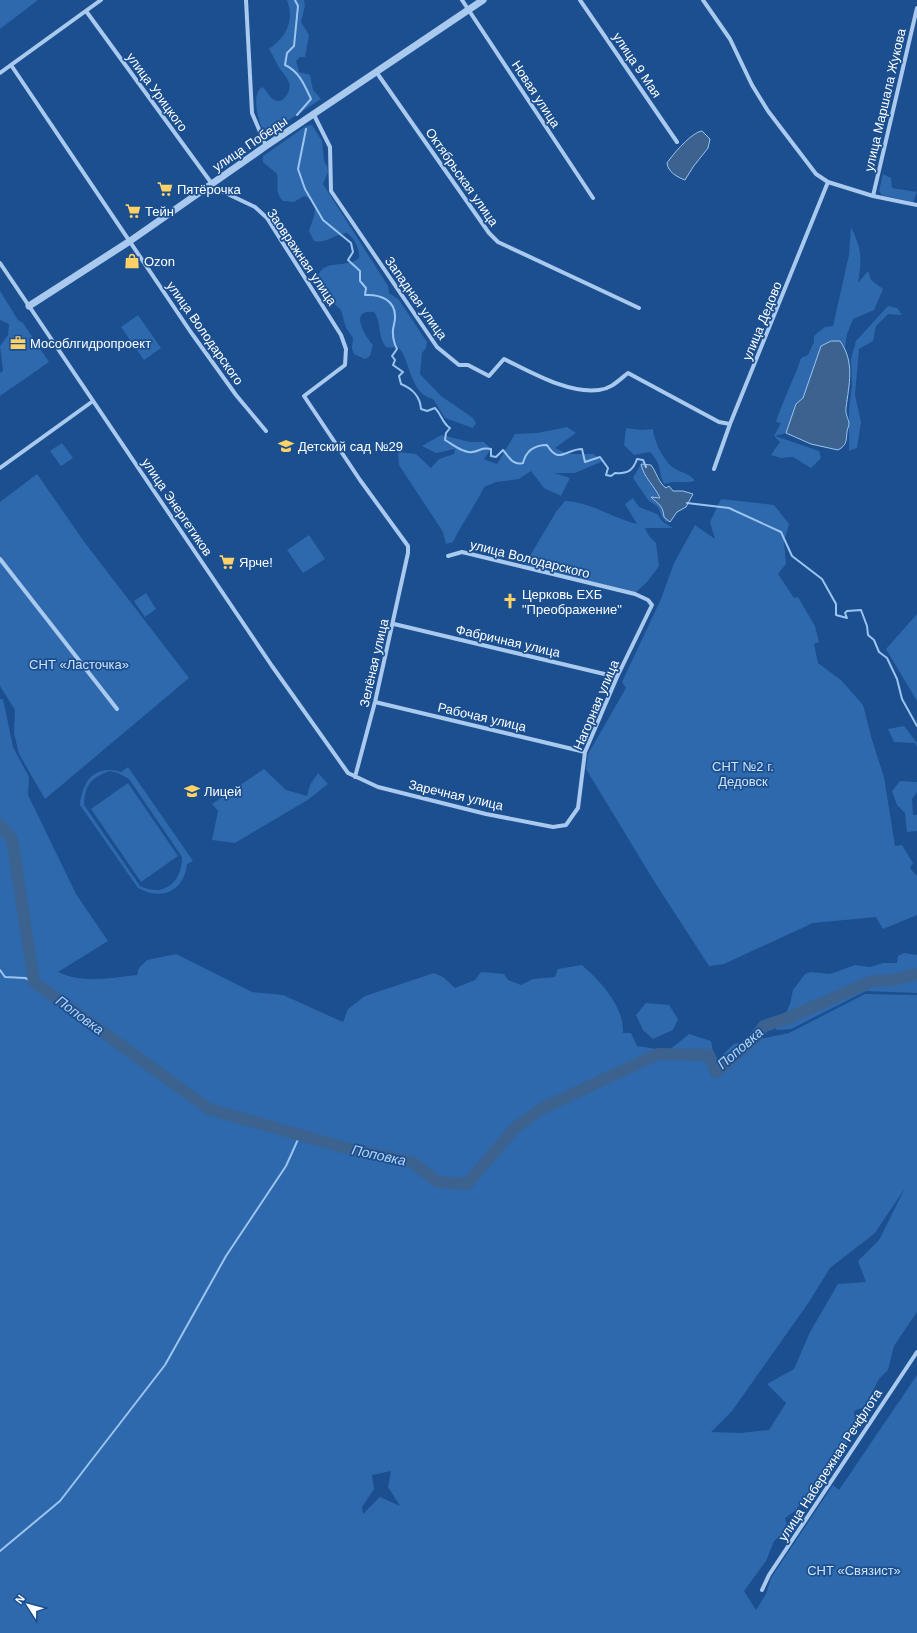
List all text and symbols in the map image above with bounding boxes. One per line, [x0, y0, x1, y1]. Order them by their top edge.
street label: улица Маршала Жукова [861, 26, 909, 173]
street label: улица 9 Мая [610, 30, 664, 100]
street label: улица Урицкого [123, 50, 191, 134]
street label: Новая улица [509, 58, 564, 131]
street label: улица Победы [210, 113, 290, 175]
street label: Октябрьская улица [422, 125, 502, 230]
supermarket icon: Пятёрочка [156, 180, 174, 198]
place label: Пятёрочка [177, 182, 241, 197]
supermarket icon: Тейн [124, 202, 142, 220]
place label: Тейн [145, 204, 174, 219]
street label: Заовражная улица [264, 206, 340, 309]
shop icon: Ozon [123, 252, 141, 270]
place label: Ozon [144, 254, 175, 269]
street label: Западная улица [382, 254, 451, 343]
street label: улица Володарского [164, 278, 246, 388]
street label: улица Дедово [739, 279, 785, 363]
office icon: Мособлгидропроект [9, 334, 27, 352]
place label: Мособлгидропроект [30, 336, 151, 351]
school or university icon: Детский сад №29 [277, 437, 295, 455]
place label: Детский сад №29 [298, 439, 403, 454]
street label: улица Энергетиков [139, 455, 215, 559]
street label: улица Володарского [469, 537, 591, 581]
supermarket icon: Ярче! [218, 553, 236, 571]
place label: Ярче! [239, 555, 273, 570]
place label: Церковь ЕХБ "Преображение" [522, 587, 622, 617]
church icon: Церковь ЕХБ "Преображение" [501, 592, 519, 610]
street label: Зелёная улица [357, 617, 392, 709]
street label: Фабричная улица [454, 622, 562, 660]
park label: СНТ «Ласточка» [29, 657, 129, 672]
street label: Нагорная улица [570, 657, 622, 752]
street label: Рабочая улица [436, 700, 528, 735]
park label: СНТ №2 г. Дедовск [712, 759, 774, 789]
street label: Заречная улица [407, 777, 506, 813]
school or university icon: Лицей [183, 782, 201, 800]
place label: Лицей [204, 784, 242, 799]
water label: Поповка [53, 992, 107, 1038]
water label: Поповка [714, 1024, 766, 1072]
water label: Поповка [350, 1141, 408, 1169]
street label: улица Набережная Речфлота [775, 1385, 885, 1544]
park label: СНТ «Связист» [807, 1563, 901, 1578]
north arrow [8, 1585, 48, 1625]
text: N [13, 1592, 27, 1606]

